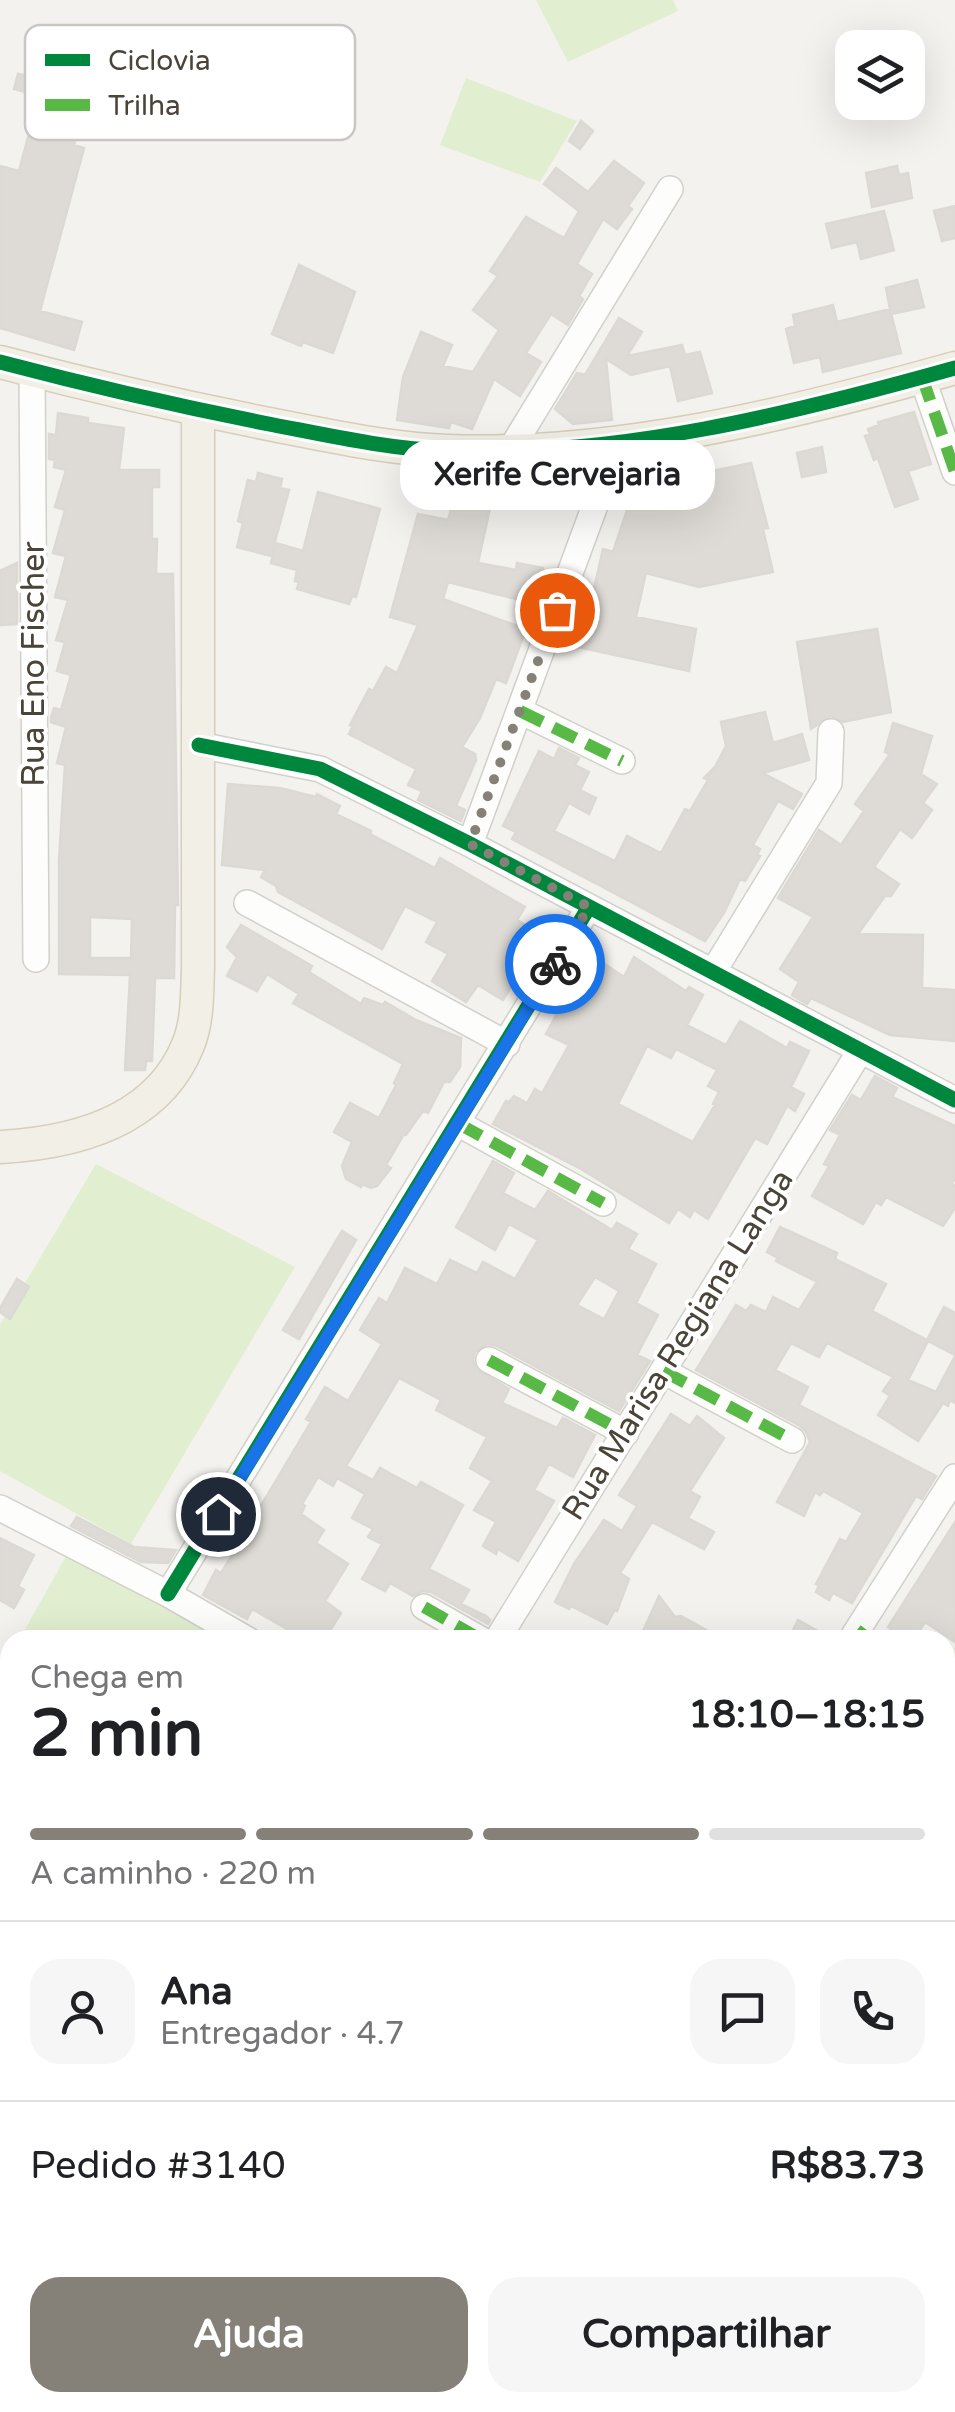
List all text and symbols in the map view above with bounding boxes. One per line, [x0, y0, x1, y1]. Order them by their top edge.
legend [25, 25, 355, 140]
map controls [835, 30, 925, 120]
button: layers [835, 30, 925, 120]
text: Ciclovia [108, 44, 211, 78]
text: Trilha [108, 89, 181, 123]
callout: Xerife Cervejaria [400, 440, 714, 510]
text: Xerife Cervejaria [434, 456, 681, 494]
street label: Rua Eno Fischer [15, 541, 53, 787]
pin [515, 568, 600, 653]
icon: bag [530, 583, 585, 638]
courier [505, 914, 605, 1014]
icon: bike [528, 937, 583, 992]
street label: Rua Marisa Regiana Langa [554, 1163, 802, 1527]
pin [176, 1472, 261, 1557]
icon: home [191, 1487, 246, 1542]
text: Chega em [30, 1659, 184, 1697]
text: 18:10–18:15 [688, 1692, 925, 1738]
text: 2 min [30, 1695, 203, 1774]
text: A caminho · 220 m [30, 1855, 316, 1893]
button: person [30, 1959, 135, 2064]
button: chat [690, 1959, 795, 2064]
button: phone [820, 1959, 925, 2064]
text: Ana [160, 1969, 233, 2015]
text: Entregador · 4.7 [160, 2015, 405, 2053]
text: Pedido #3140 [30, 2143, 286, 2189]
text: R$83.73 [770, 2143, 925, 2189]
button: Ajuda [30, 2277, 468, 2392]
button: Compartilhar [488, 2277, 925, 2392]

